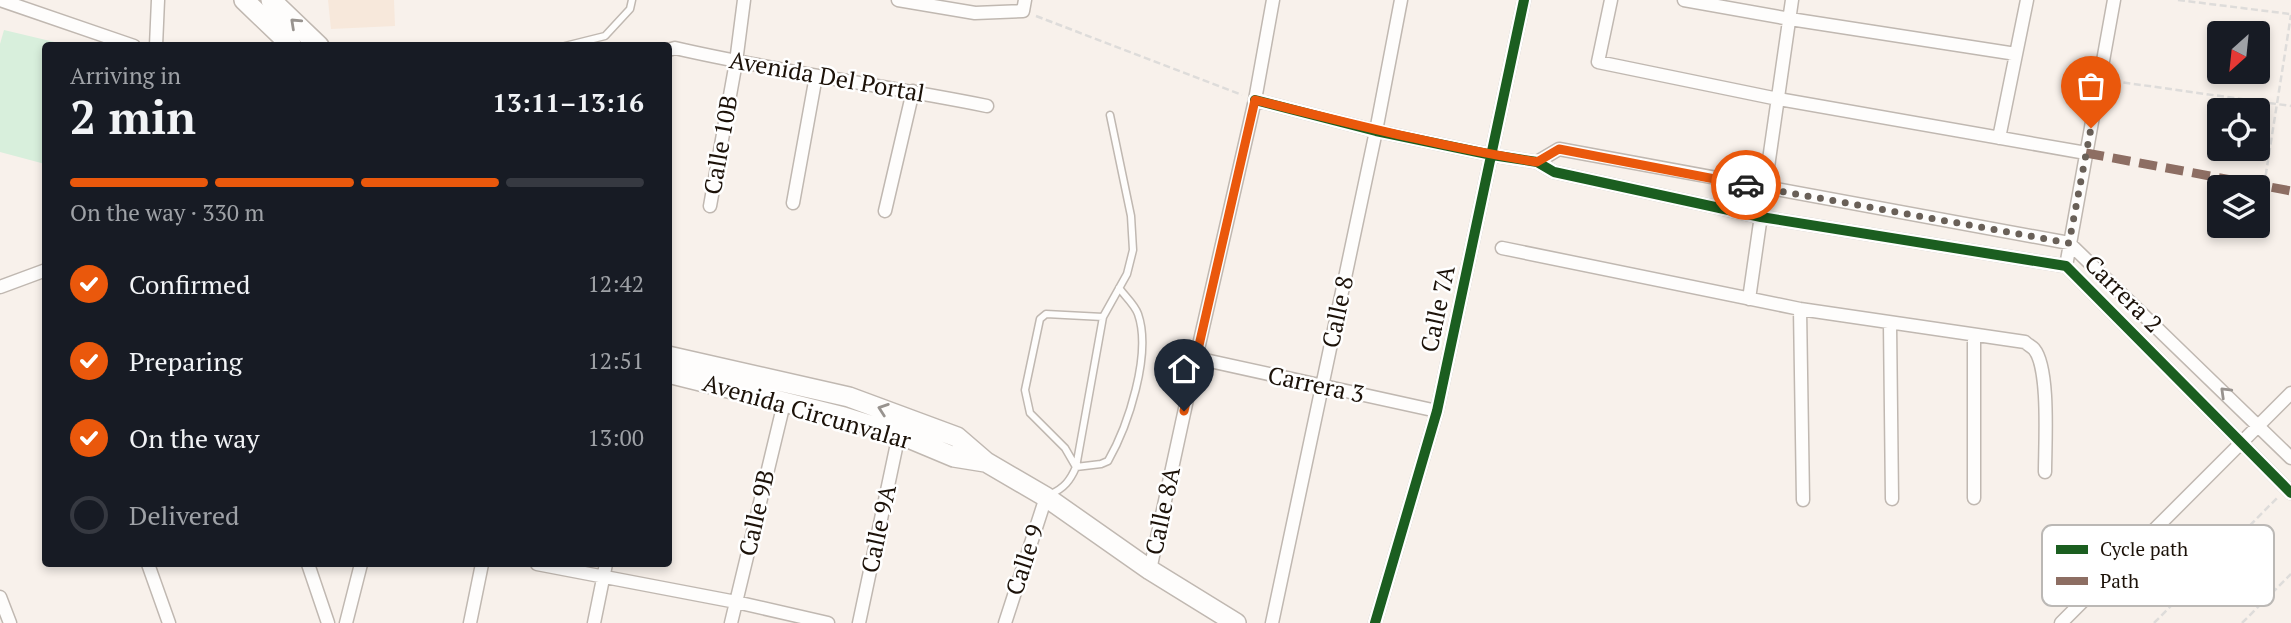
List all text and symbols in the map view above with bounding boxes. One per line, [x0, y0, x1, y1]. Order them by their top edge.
one-way arrow [290, 18, 303, 31]
north arrow [2207, 21, 2270, 84]
map controls [2207, 21, 2270, 238]
street label: Avenida Del Portal [727, 43, 927, 109]
pin [2061, 56, 2121, 128]
text: Arriving in [70, 60, 181, 91]
icon: bag [2072, 67, 2110, 105]
text: 13:11–13:16 [492, 85, 644, 119]
text: 2 min [70, 86, 196, 147]
street label: Calle 10B [696, 93, 744, 197]
button: locate [2207, 98, 2270, 161]
courier [1711, 150, 1781, 220]
icon: car [1727, 166, 1765, 204]
button: layers [2207, 175, 2270, 238]
text: On the way · 330 m [70, 197, 264, 228]
street label: Carrera 2 [2078, 247, 2170, 339]
street label: Calle 7A [1412, 262, 1462, 355]
icon: check [70, 265, 108, 303]
text: Confirmed [129, 267, 250, 301]
text: 12:42 [587, 268, 644, 299]
street label: Calle 8 [1314, 273, 1360, 351]
pin [1154, 339, 1214, 411]
icon: check [70, 342, 108, 380]
text: Preparing [129, 344, 242, 378]
text: 12:51 [587, 345, 644, 376]
icon: home [1165, 350, 1203, 388]
street label: Carrera 3 [1265, 358, 1367, 410]
street label: Avenida Circunvalar [699, 366, 916, 456]
one-way arrow [2220, 388, 2233, 401]
one-way arrow [877, 403, 889, 417]
icon: check [70, 419, 108, 457]
text: On the way [129, 421, 260, 455]
text: 13:00 [587, 422, 644, 453]
street label: Calle 8A [1137, 463, 1187, 558]
street label: Calle 9B [731, 467, 781, 559]
street label: Calle 9A [853, 481, 903, 576]
text: Delivered [129, 498, 239, 532]
street label: Calle 9 [998, 520, 1051, 599]
legend [2042, 525, 2274, 606]
text: Cycle path [2100, 536, 2188, 561]
text: Path [2100, 568, 2139, 593]

